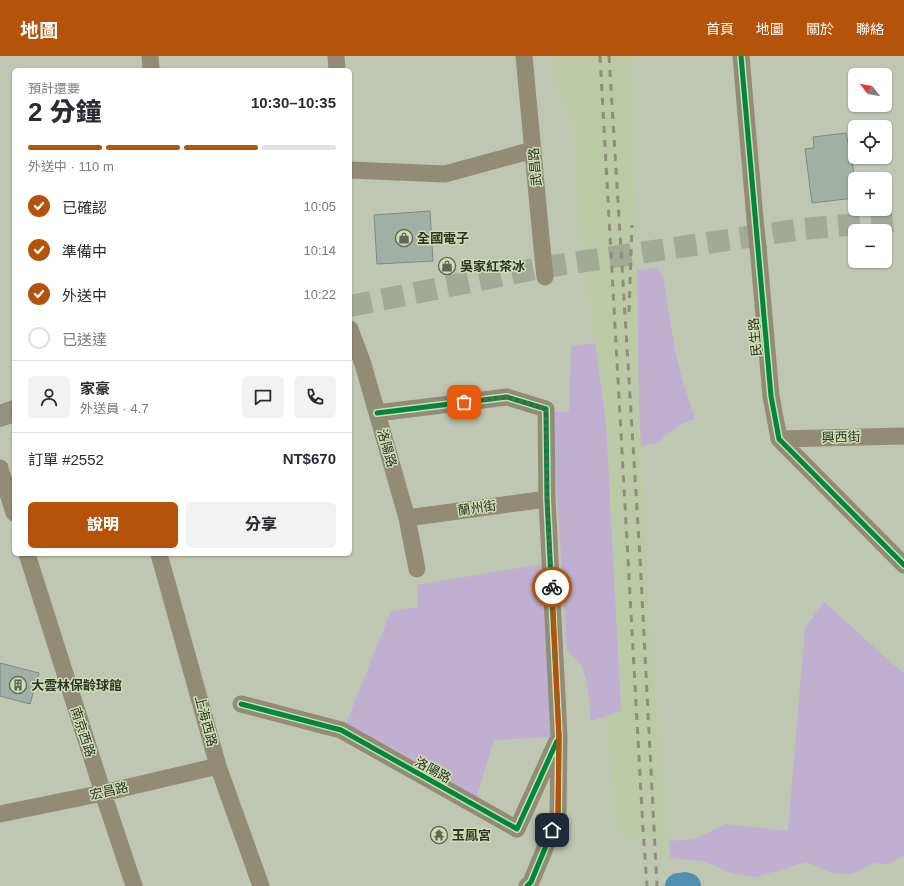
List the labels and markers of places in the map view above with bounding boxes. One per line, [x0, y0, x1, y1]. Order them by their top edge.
shop icon: 全國電子 [394, 228, 414, 248]
place label: 全國電子 [417, 231, 469, 246]
shop icon: 吳家紅茶冰 [437, 256, 457, 276]
place label: 吳家紅茶冰 [460, 259, 525, 274]
pin [447, 385, 481, 419]
building icon: 大雲林保齡球館 [8, 675, 28, 695]
place label: 大雲林保齡球館 [31, 678, 122, 693]
pin [535, 813, 569, 847]
temple icon: 玉鳳宮 [429, 825, 449, 845]
place label: 玉鳳宮 [452, 828, 491, 843]

